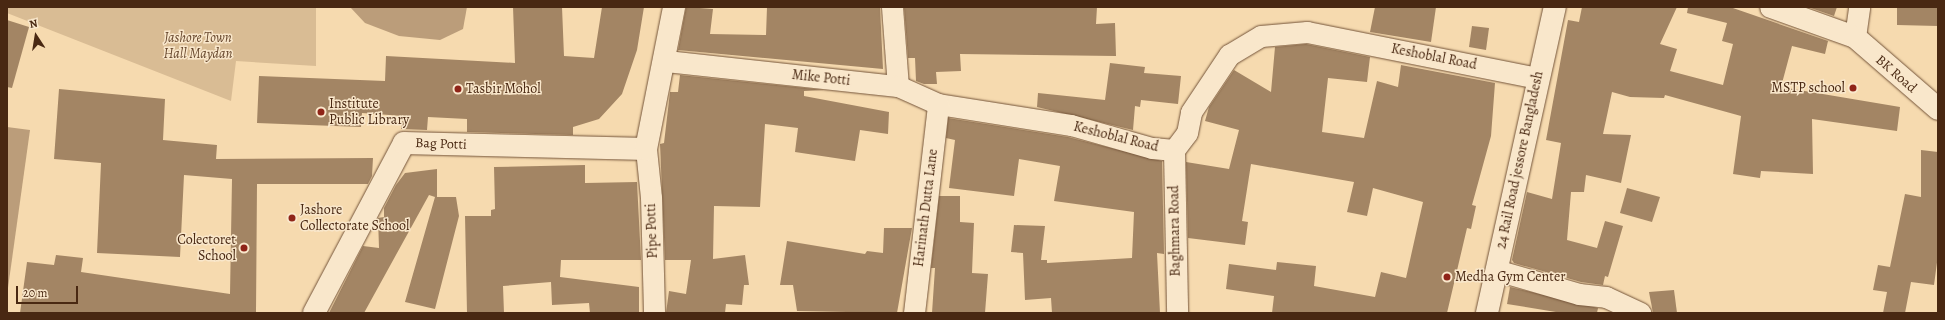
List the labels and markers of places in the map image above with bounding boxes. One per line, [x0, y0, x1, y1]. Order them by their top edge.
place label: MSTP school [1771, 80, 1845, 96]
place label: Tasbir Mohol [466, 81, 541, 97]
marker: MSTP school [1848, 83, 1858, 93]
marker: Tasbir Mohol [453, 84, 463, 94]
place label: Institute Public Library [329, 96, 409, 128]
marker: Institute Public Library [316, 107, 326, 117]
place label: Jashore Collectorate School [300, 202, 409, 234]
marker: Jashore Collectorate School [287, 213, 297, 223]
place label: Colectoret School [177, 232, 236, 264]
marker: Colectoret School [239, 243, 249, 253]
place label: Medha Gym Center [1455, 269, 1566, 285]
marker: Medha Gym Center [1442, 272, 1452, 282]

